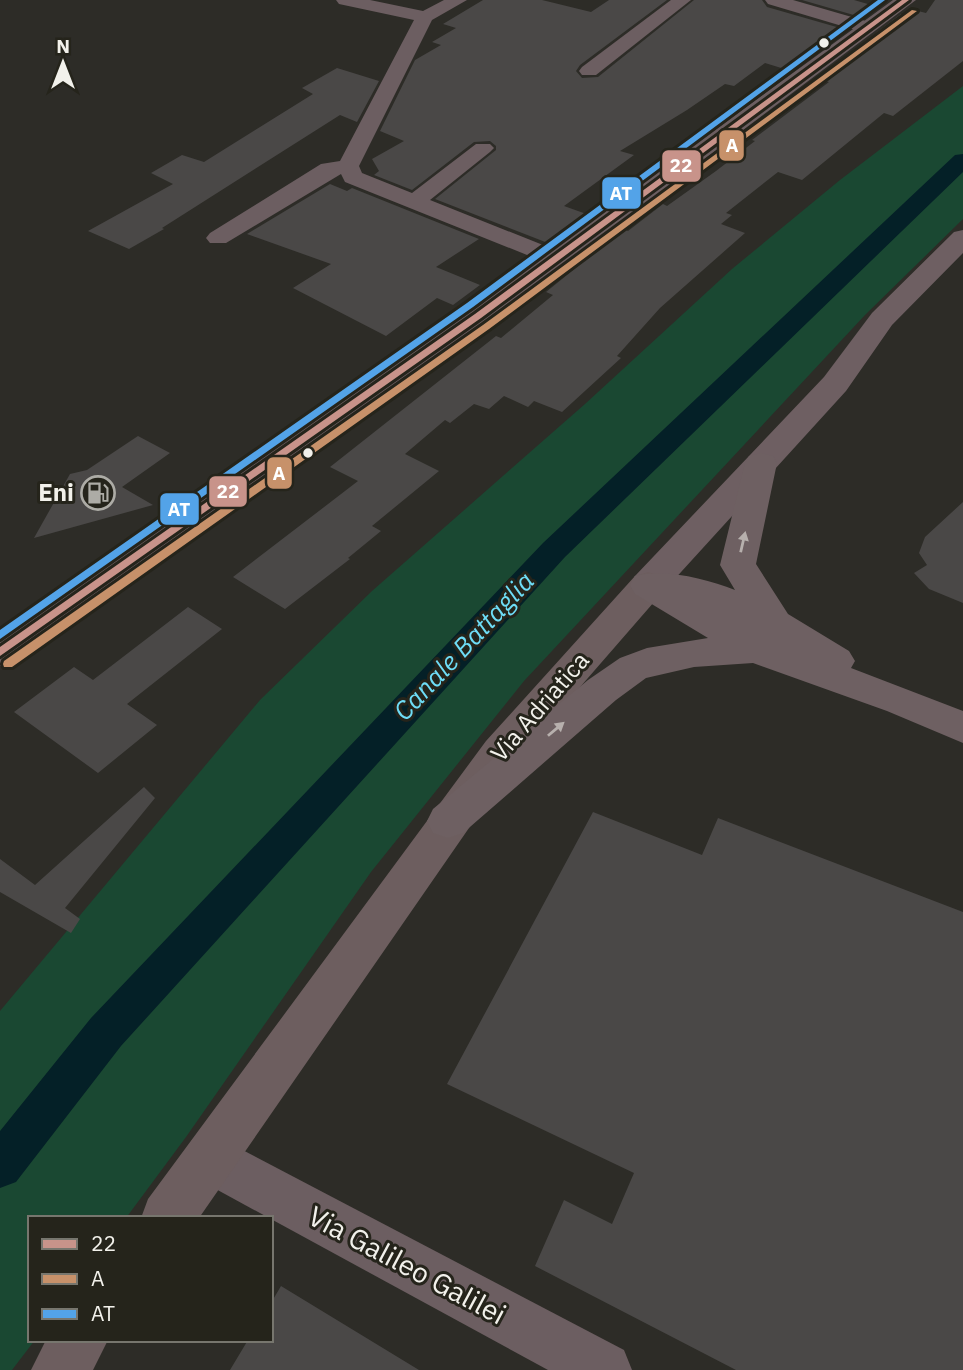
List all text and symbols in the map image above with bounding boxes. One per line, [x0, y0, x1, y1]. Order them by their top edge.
north arrow [28, 28, 98, 98]
text: N [56, 34, 70, 58]
unlabelled marker [817, 36, 831, 50]
line badge: A [718, 129, 745, 162]
text: A [725, 133, 739, 157]
line badge: 22 [661, 149, 702, 183]
text: 22 [670, 153, 692, 177]
line badge: AT [601, 176, 642, 210]
text: AT [610, 181, 632, 205]
unlabelled marker [301, 446, 315, 460]
line badge: A [266, 456, 293, 490]
text: A [272, 461, 286, 485]
fuel station icon: Eni [79, 474, 117, 512]
line badge: 22 [208, 475, 248, 508]
place label: Eni [38, 476, 74, 508]
text: 22 [217, 479, 239, 503]
line badge: AT [159, 492, 200, 526]
text: AT [168, 497, 190, 521]
one-way arrow [738, 531, 749, 553]
water label: Canale Battaglia [385, 564, 541, 727]
street label: Via Adriatica [483, 645, 596, 768]
one-way arrow [548, 722, 565, 737]
street label: Via Galileo Galilei [302, 1197, 513, 1332]
legend [28, 1216, 273, 1342]
text: 22 [91, 1229, 116, 1257]
text: A [91, 1264, 104, 1292]
text: AT [91, 1299, 115, 1327]

